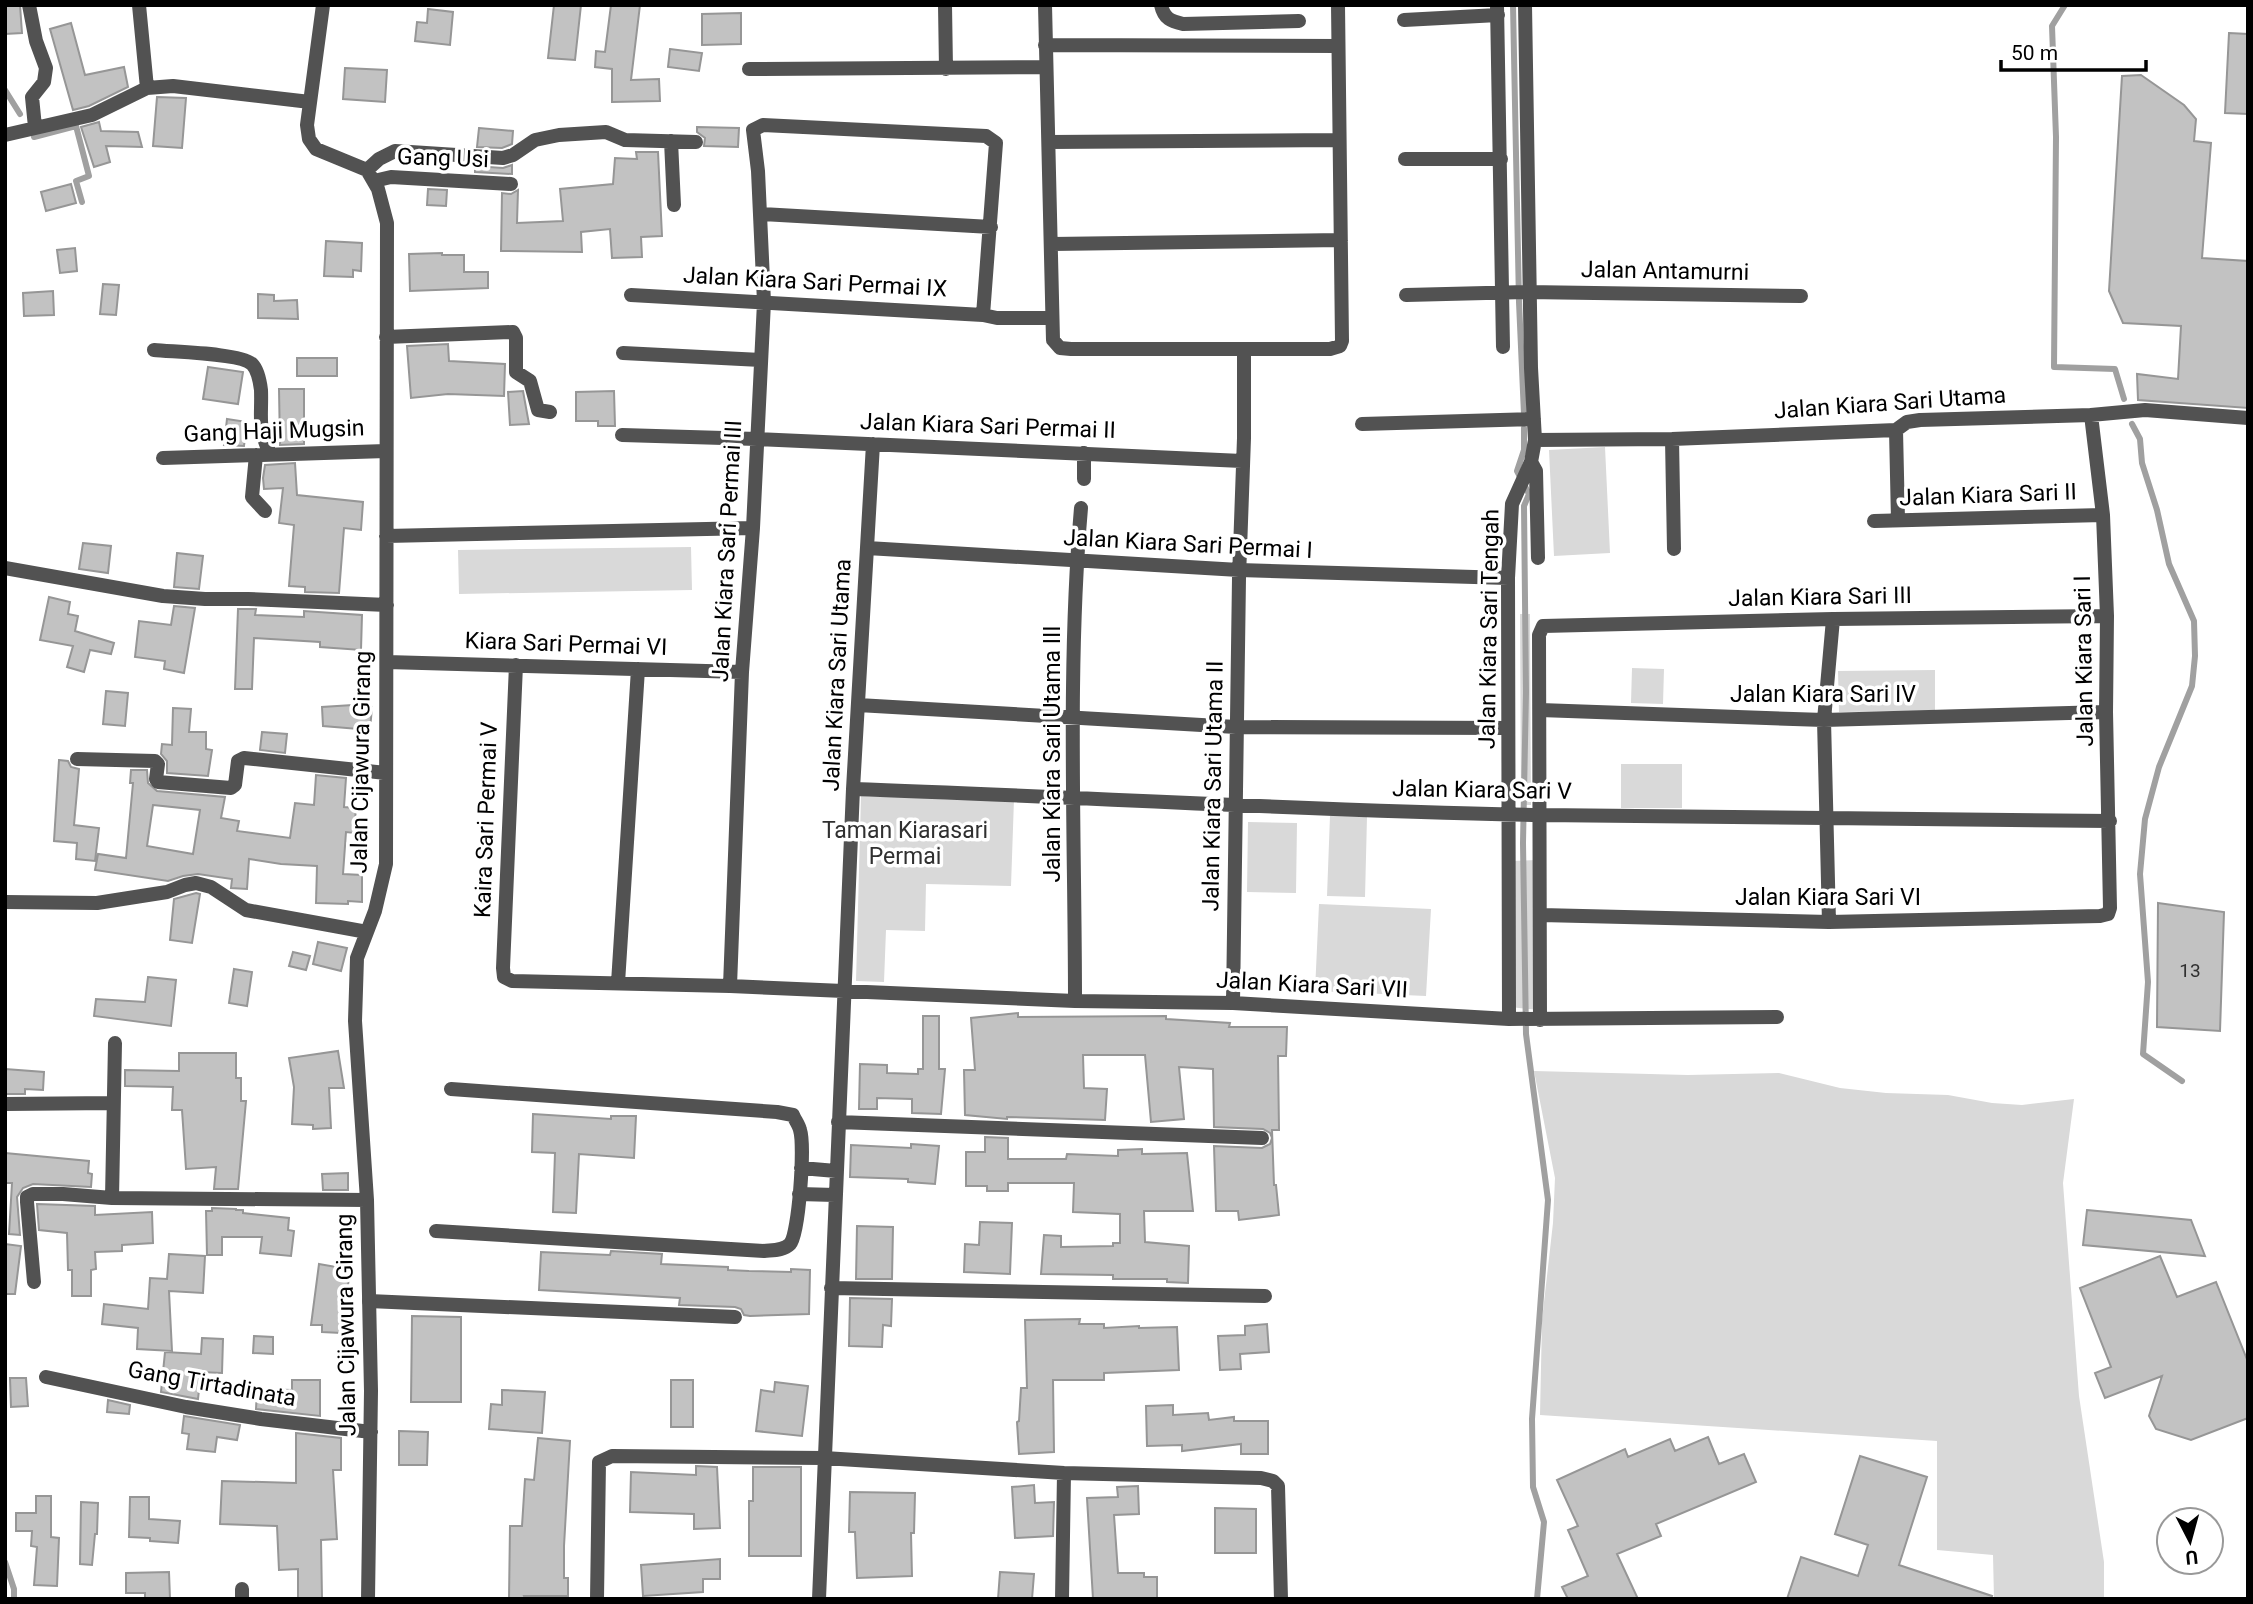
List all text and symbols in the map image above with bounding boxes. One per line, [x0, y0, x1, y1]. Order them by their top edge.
scale bar [2001, 28, 2146, 72]
text: 50 m [2011, 41, 2058, 65]
street label: Gang Usi [397, 143, 489, 173]
street label: Jalan Antamurni [1581, 256, 1749, 286]
street label: Jalan Kiara Sari Permai IX [682, 262, 948, 302]
street label: Jalan Kiara Sari Utama [1773, 381, 2007, 425]
street label: Jalan Kiara Sari Permai II [860, 408, 1116, 444]
street label: Gang Haji Mugsin [183, 414, 365, 448]
street label: Jalan Kiara Sari Permai III [707, 419, 747, 683]
street label: Jalan Kiara Sari II [1899, 478, 2077, 512]
street label: Jalan Kiara Sari Tengah [1473, 509, 1505, 749]
street label: Jalan Kiara Sari Permai I [1063, 524, 1313, 564]
street label: Jalan Kiara Sari Utama [817, 558, 857, 792]
street label: Jalan Kiara Sari I [2069, 575, 2099, 747]
street label: Jalan Kiara Sari III [1728, 582, 1912, 612]
street label: Jalan Kiara Sari Utama III [1039, 625, 1066, 883]
street label: Kiara Sari Permai VI [464, 627, 668, 661]
street label: Jalan Cijawura Girang [346, 651, 376, 873]
street label: Jalan Kiara Sari Utama II [1197, 660, 1229, 912]
street label: Jalan Kiara Sari IV [1730, 681, 1916, 708]
street label: Kaira Sari Permai V [469, 721, 503, 919]
street label: Jalan Kiara Sari V [1392, 775, 1572, 805]
park label: Taman Kiarasari Permai [822, 817, 988, 870]
street label: Jalan Kiara Sari VI [1735, 884, 1921, 911]
house number: 13 [2179, 959, 2201, 982]
street label: Jalan Kiara Sari VII [1215, 966, 1409, 1004]
street label: Jalan Cijawura Girang [331, 1214, 361, 1436]
street label: Gang Tirtadinata [126, 1356, 298, 1412]
north arrow [2155, 1506, 2225, 1576]
text: U [2184, 1545, 2199, 1570]

